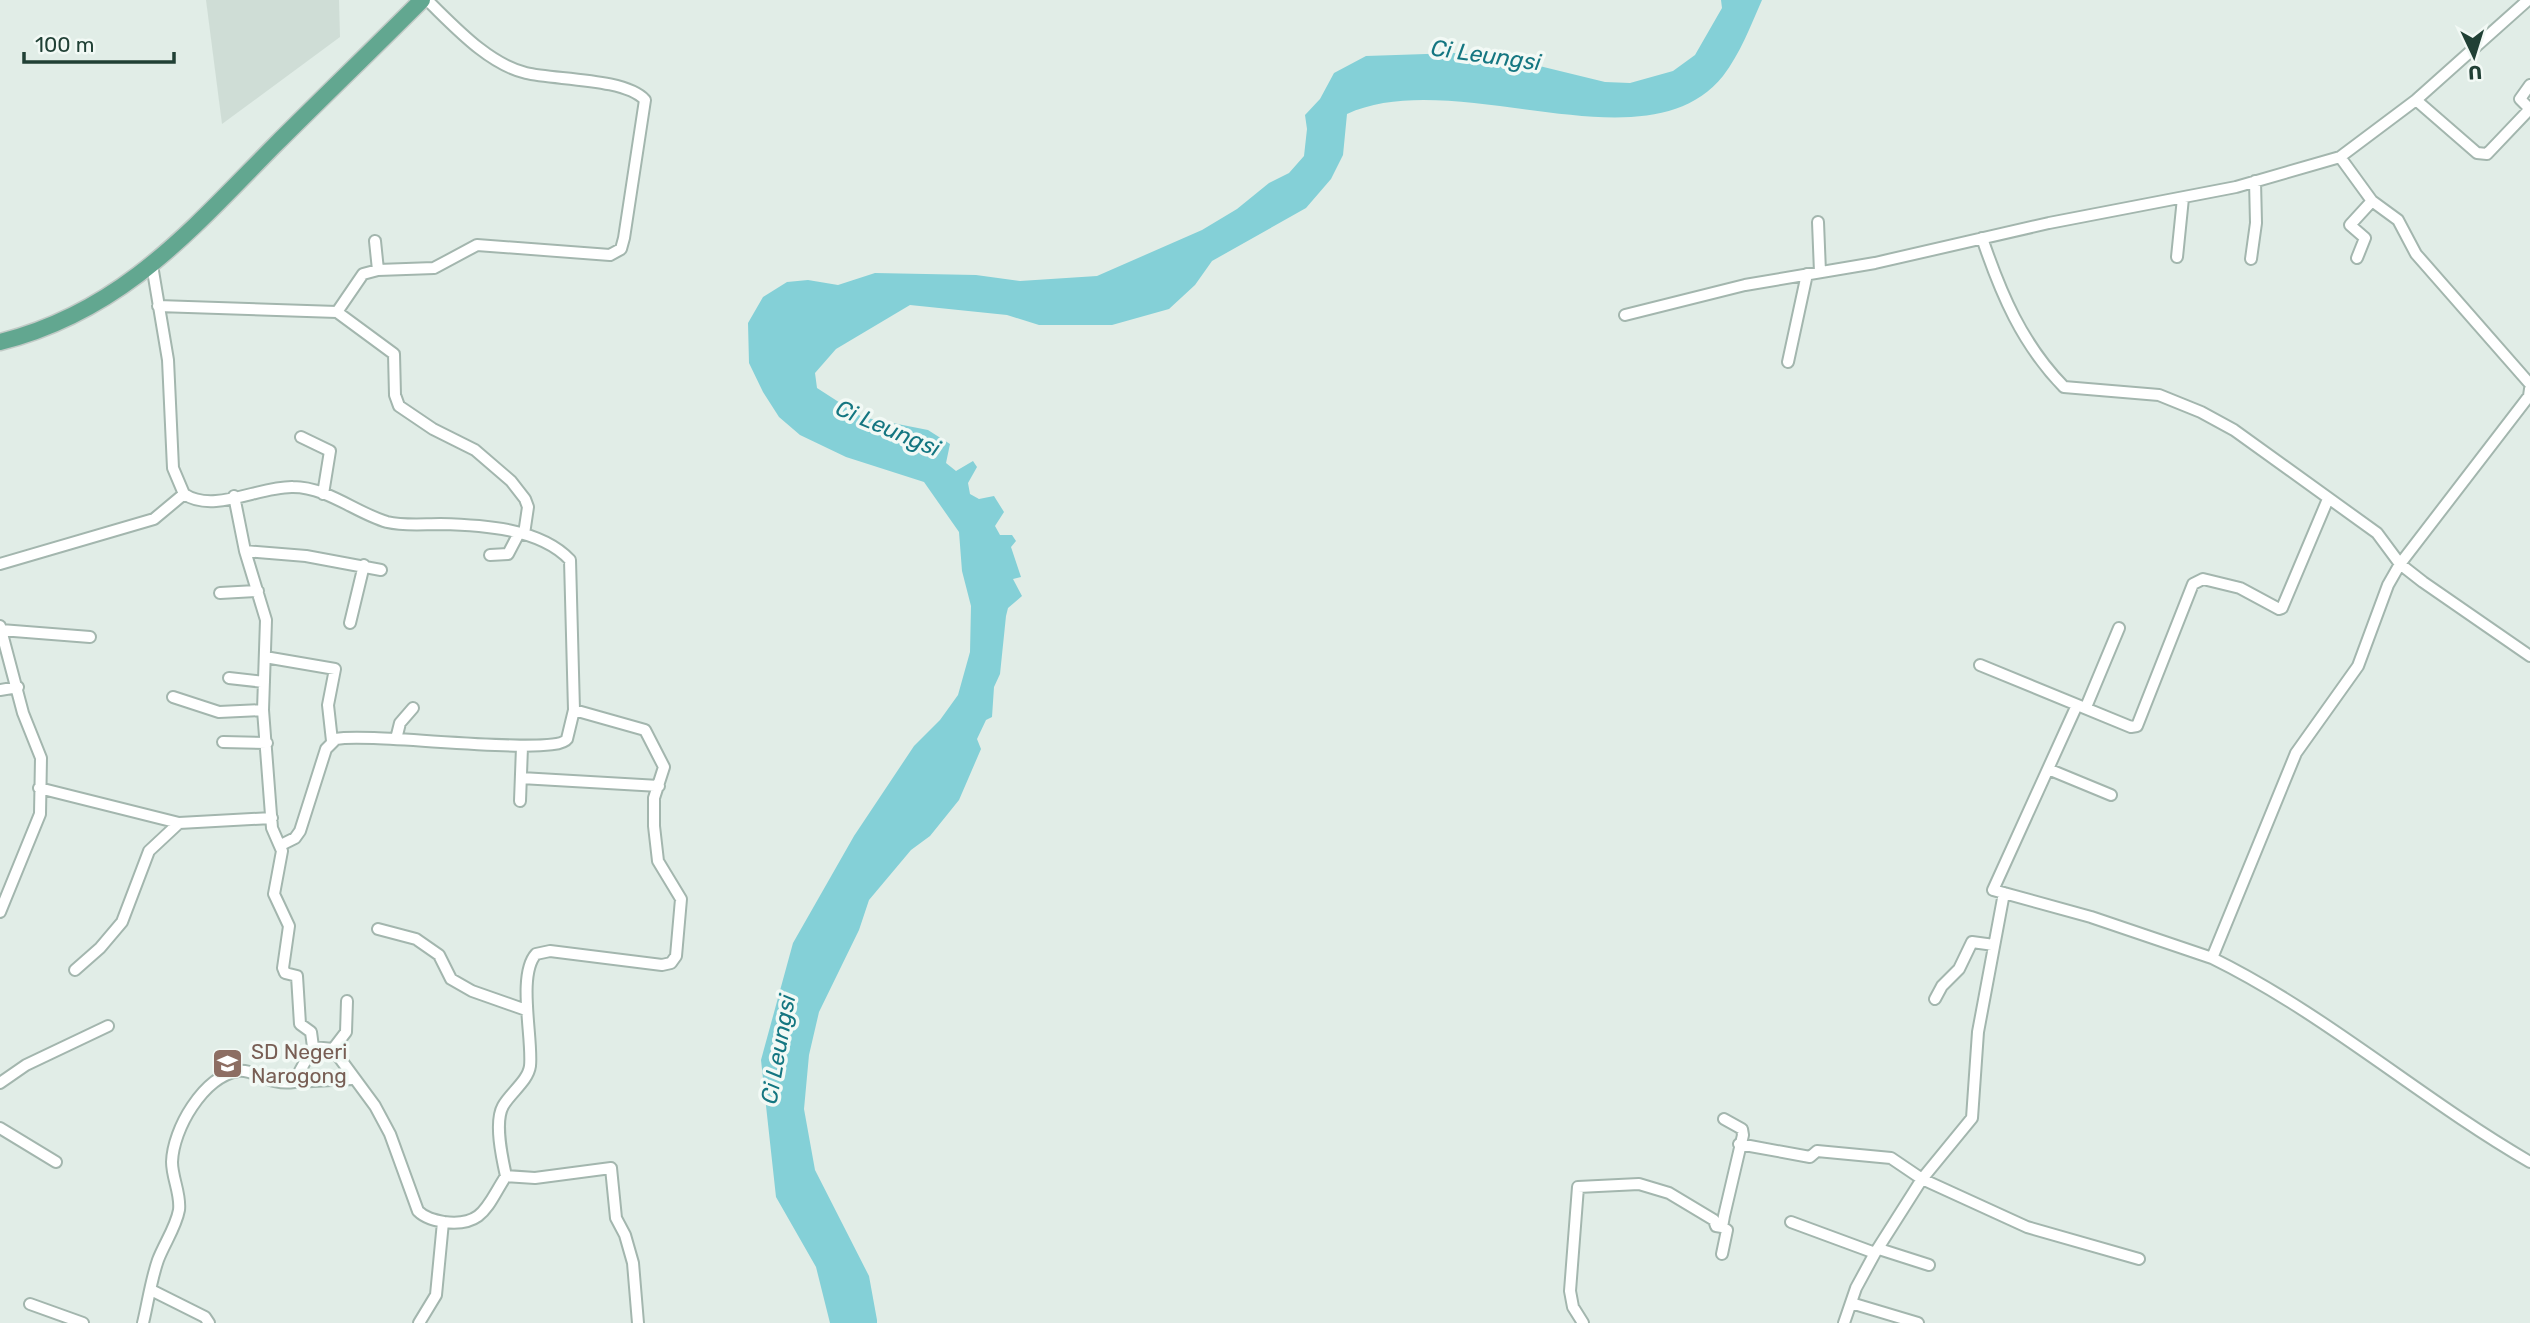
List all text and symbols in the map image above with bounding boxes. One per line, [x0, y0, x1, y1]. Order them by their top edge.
scale bar [24, 21, 175, 65]
north arrow [2439, 21, 2509, 91]
text: 100 m [35, 32, 94, 57]
water label: Ci Leungsi [1429, 33, 1544, 77]
text: U [2467, 61, 2483, 84]
water label: Ci Leungsi [832, 393, 946, 463]
water label: Ci Leungsi [755, 991, 802, 1106]
place label: SD Negeri Narogong [251, 1039, 347, 1088]
school or university icon: SD Negeri Narogong [211, 1047, 245, 1081]

